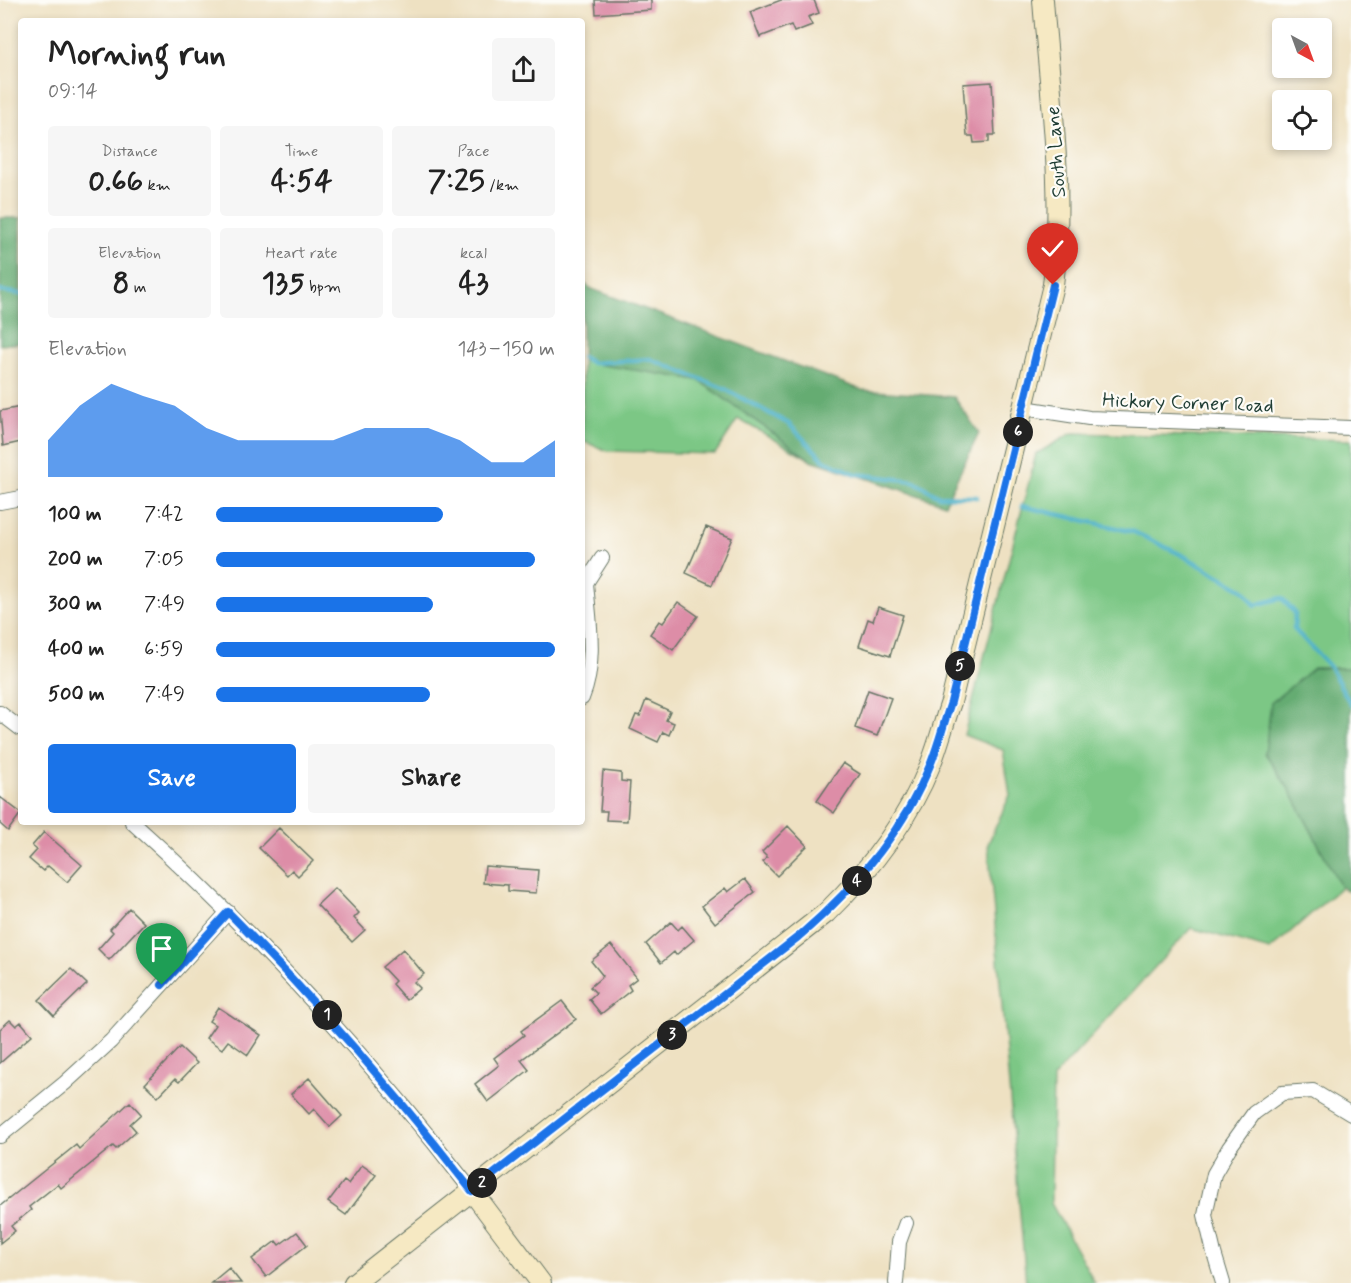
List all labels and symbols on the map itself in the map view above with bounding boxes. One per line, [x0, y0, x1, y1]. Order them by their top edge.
north arrow [1272, 18, 1332, 78]
street label: South Lane [1040, 105, 1073, 199]
pin [1027, 223, 1078, 285]
street label: Hickory Corner Road [1102, 387, 1274, 420]
pin: 6 [1003, 417, 1033, 447]
pin: 5 [945, 651, 975, 681]
pin: 4 [842, 866, 872, 896]
pin [136, 923, 187, 985]
pin: 1 [312, 1000, 342, 1030]
pin: 3 [657, 1020, 687, 1050]
pin: 2 [467, 1168, 497, 1198]

